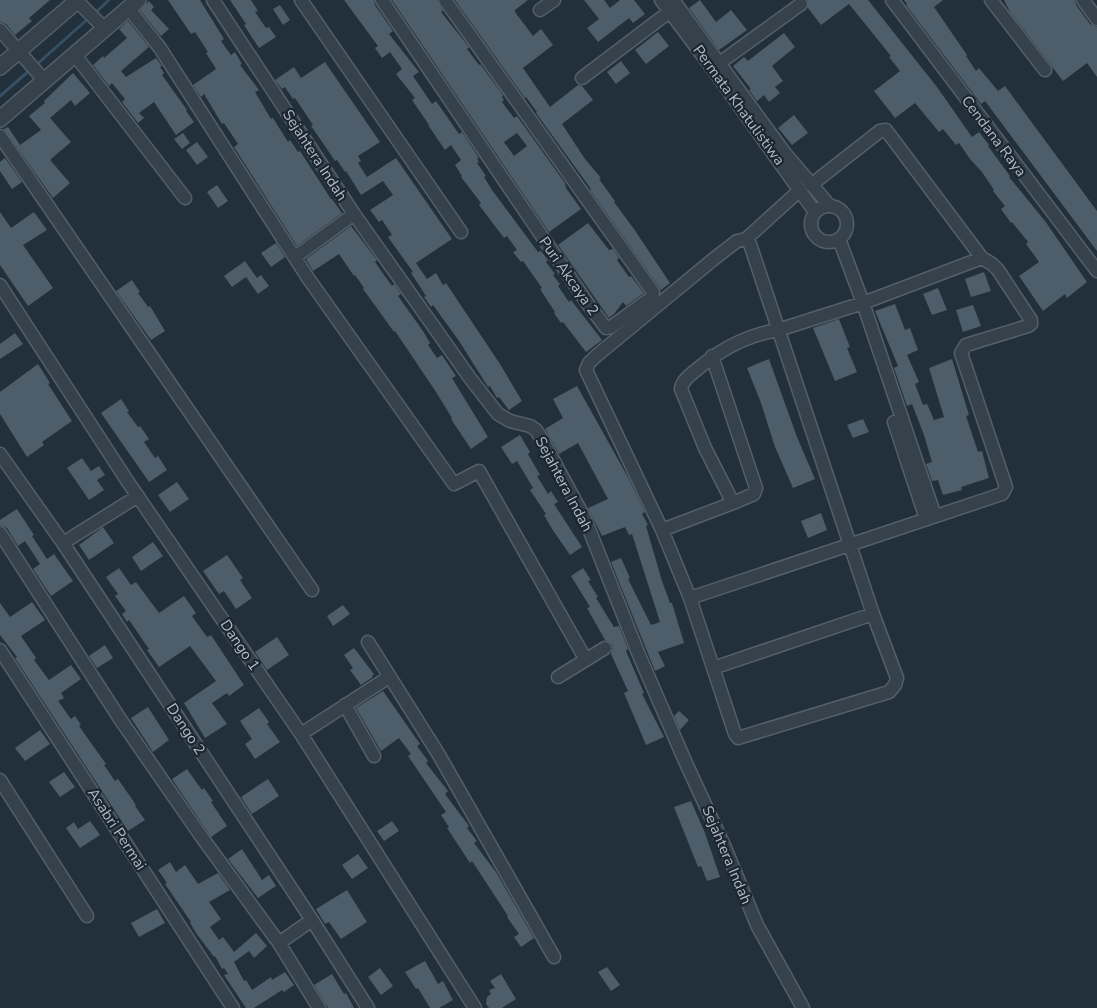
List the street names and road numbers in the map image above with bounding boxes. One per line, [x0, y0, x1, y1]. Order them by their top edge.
street label: Permata Khatulistiwa [689, 41, 789, 169]
street label: Cendana Raya [957, 91, 1031, 181]
street label: Sejahtera Indah [278, 106, 352, 204]
street label: Puri Akcaya 2 [534, 233, 604, 319]
street label: Sejahtera Indah [531, 433, 597, 535]
street label: Dango 1 [216, 616, 264, 674]
street label: Dango 2 [162, 699, 210, 759]
street label: Asabri Permai [83, 784, 151, 874]
street label: Sejahtera Indah [697, 803, 757, 907]

